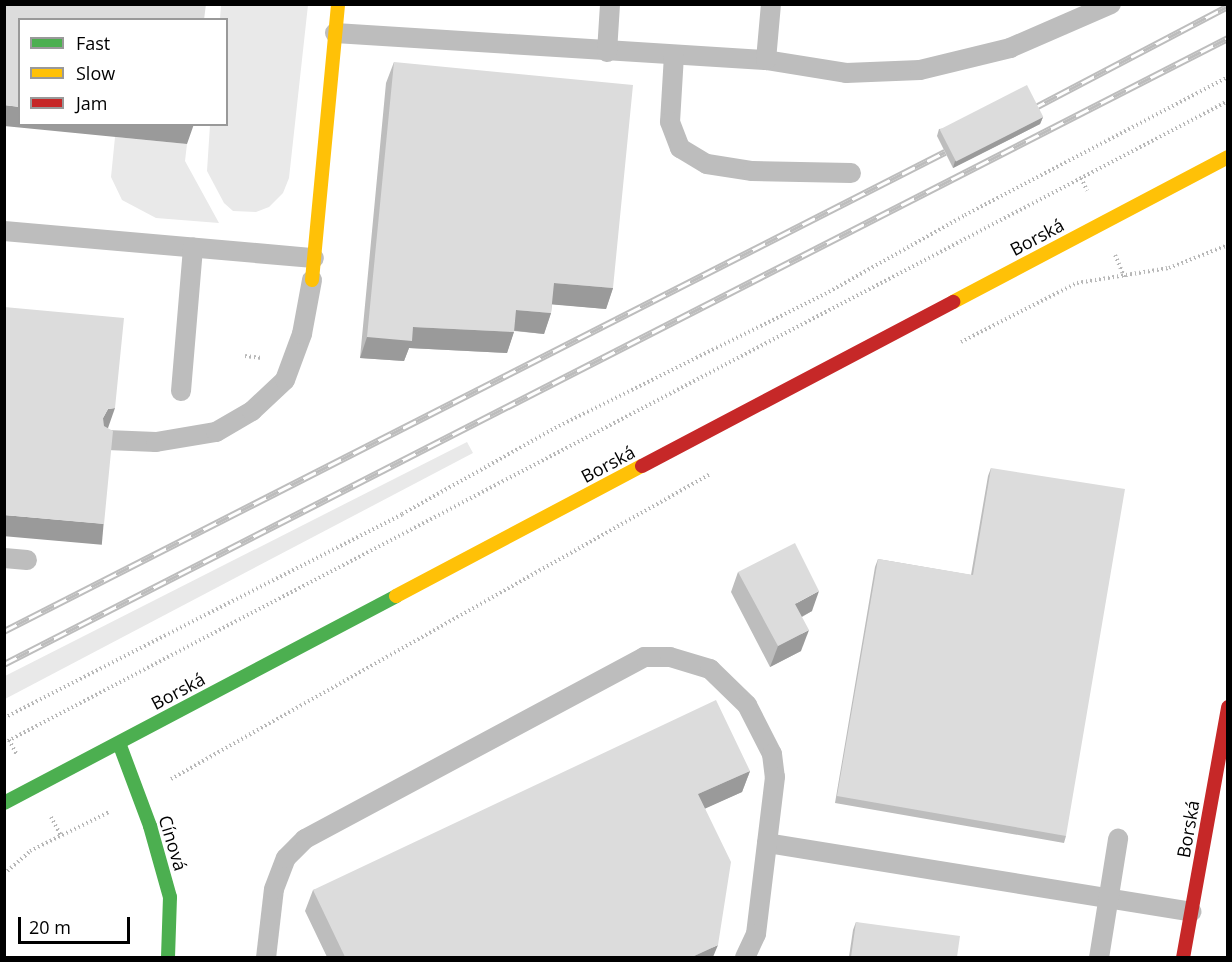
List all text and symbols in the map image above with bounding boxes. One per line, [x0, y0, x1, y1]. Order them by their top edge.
legend [18, 18, 228, 126]
text: Fast [76, 31, 110, 55]
text: Slow [76, 61, 115, 85]
text: Jam [76, 91, 108, 115]
street label: Borská [1006, 214, 1068, 260]
street label: Borská [577, 441, 639, 487]
street label: Borská [147, 668, 209, 714]
street label: Borská [1172, 799, 1204, 859]
street label: Cínová [154, 813, 192, 873]
scale bar [21, 905, 134, 943]
text: 20 m [29, 915, 71, 939]

